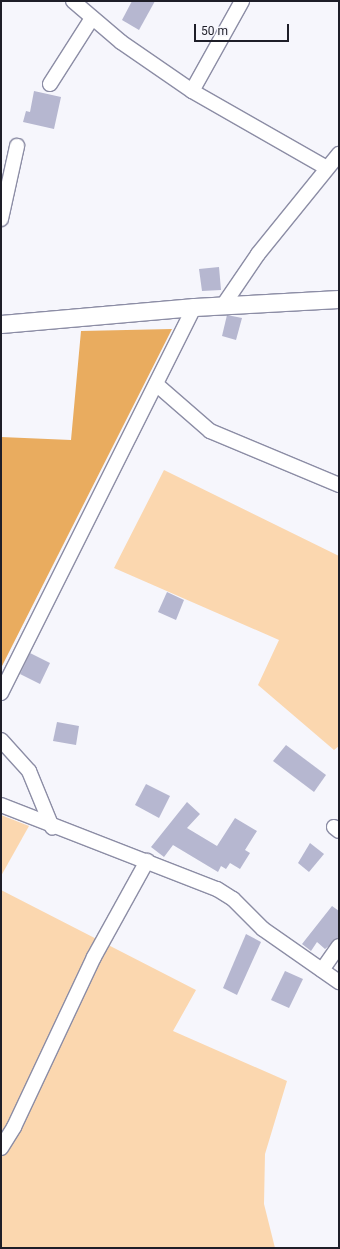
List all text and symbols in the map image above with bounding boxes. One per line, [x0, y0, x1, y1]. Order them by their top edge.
scale bar [196, 16, 291, 42]
text: 50 m [201, 24, 228, 38]

